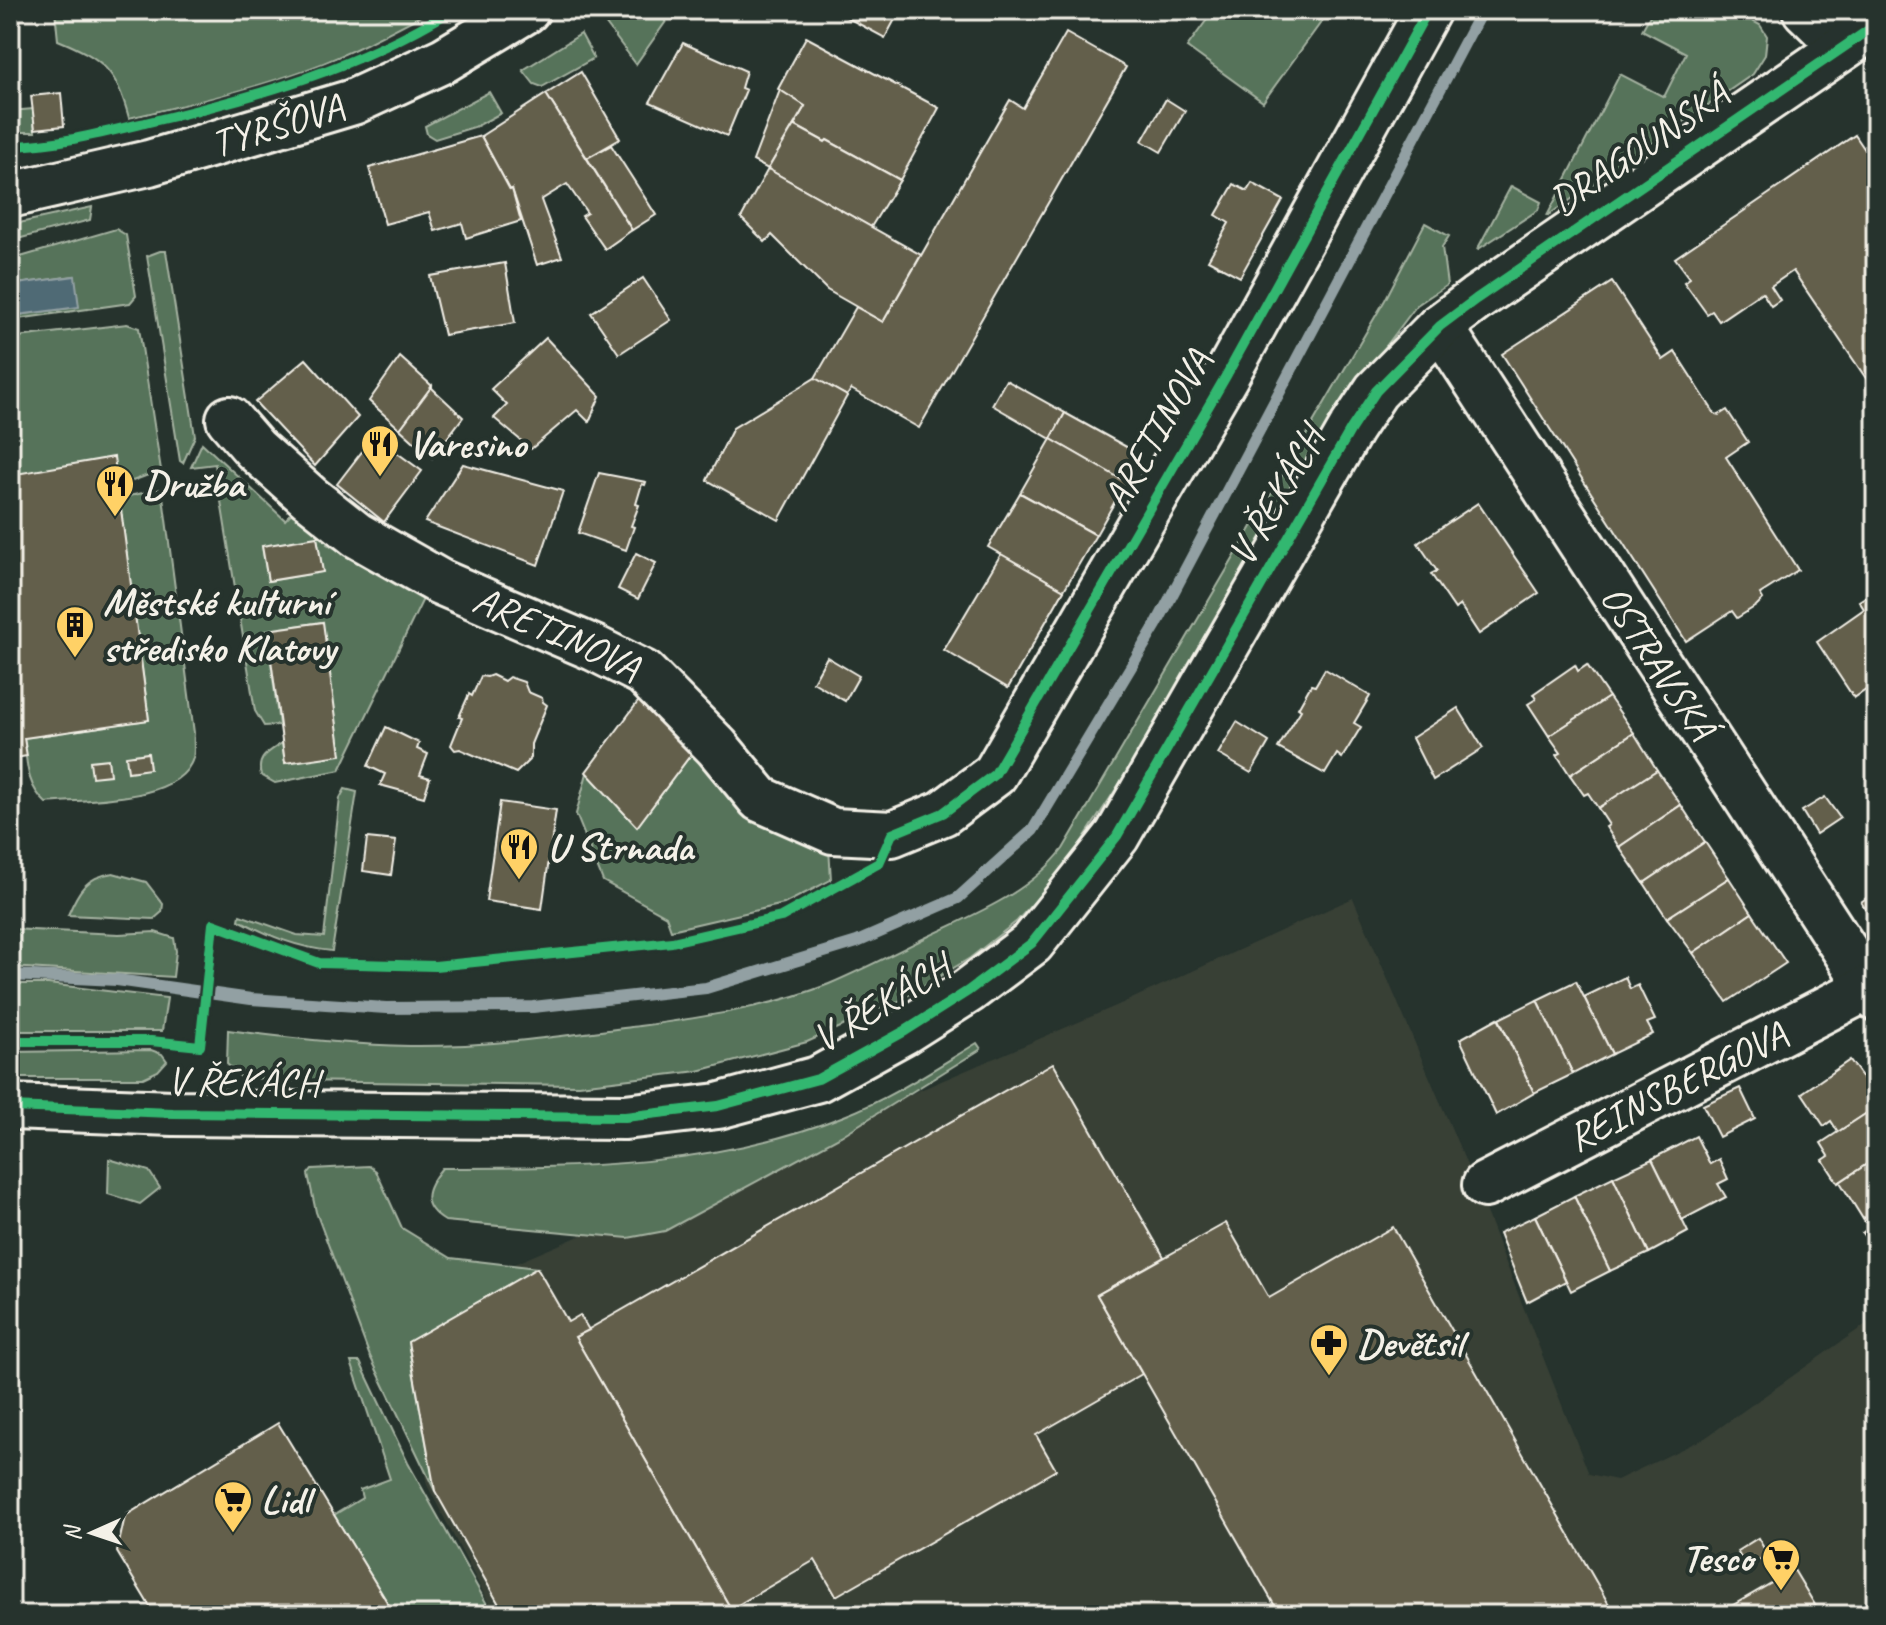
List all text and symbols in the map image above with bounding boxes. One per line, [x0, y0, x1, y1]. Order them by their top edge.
street label: DRAGOUNSKÁ [1540, 67, 1742, 226]
street label: TYRŠOVA [205, 81, 350, 169]
street label: ARETINOVA [1091, 340, 1223, 519]
street label: V ŘEKÁCH [1216, 413, 1338, 574]
place label: Varesino [408, 419, 528, 469]
restaurant icon: Varesino [359, 423, 401, 478]
place label: Družba [143, 459, 247, 509]
restaurant icon: Družba [94, 463, 136, 518]
street label: ARETINOVA [466, 574, 649, 692]
street label: OSTRAVSKÁ [1590, 575, 1729, 753]
place label: Městské kulturní středisko Klatovy [103, 577, 339, 673]
building icon: Městské kulturní středisko Klatovy [54, 604, 96, 659]
place label: U Strnada [547, 822, 695, 872]
restaurant icon: U Strnada [498, 826, 540, 881]
street label: V ŘEKÁCH [803, 940, 964, 1064]
street label: REINSBERGOVA [1559, 1009, 1796, 1163]
street label: V ŘEKÁCH [167, 1056, 325, 1108]
place label: Devětsil [1357, 1318, 1470, 1368]
pharmacy icon: Devětsil [1308, 1322, 1350, 1377]
place label: Lidl [261, 1475, 316, 1525]
supermarket icon: Lidl [212, 1479, 254, 1534]
north arrow [52, 1493, 132, 1573]
text: N [59, 1523, 87, 1542]
place label: Tesco [1682, 1533, 1757, 1583]
supermarket icon: Tesco [1760, 1537, 1802, 1592]

